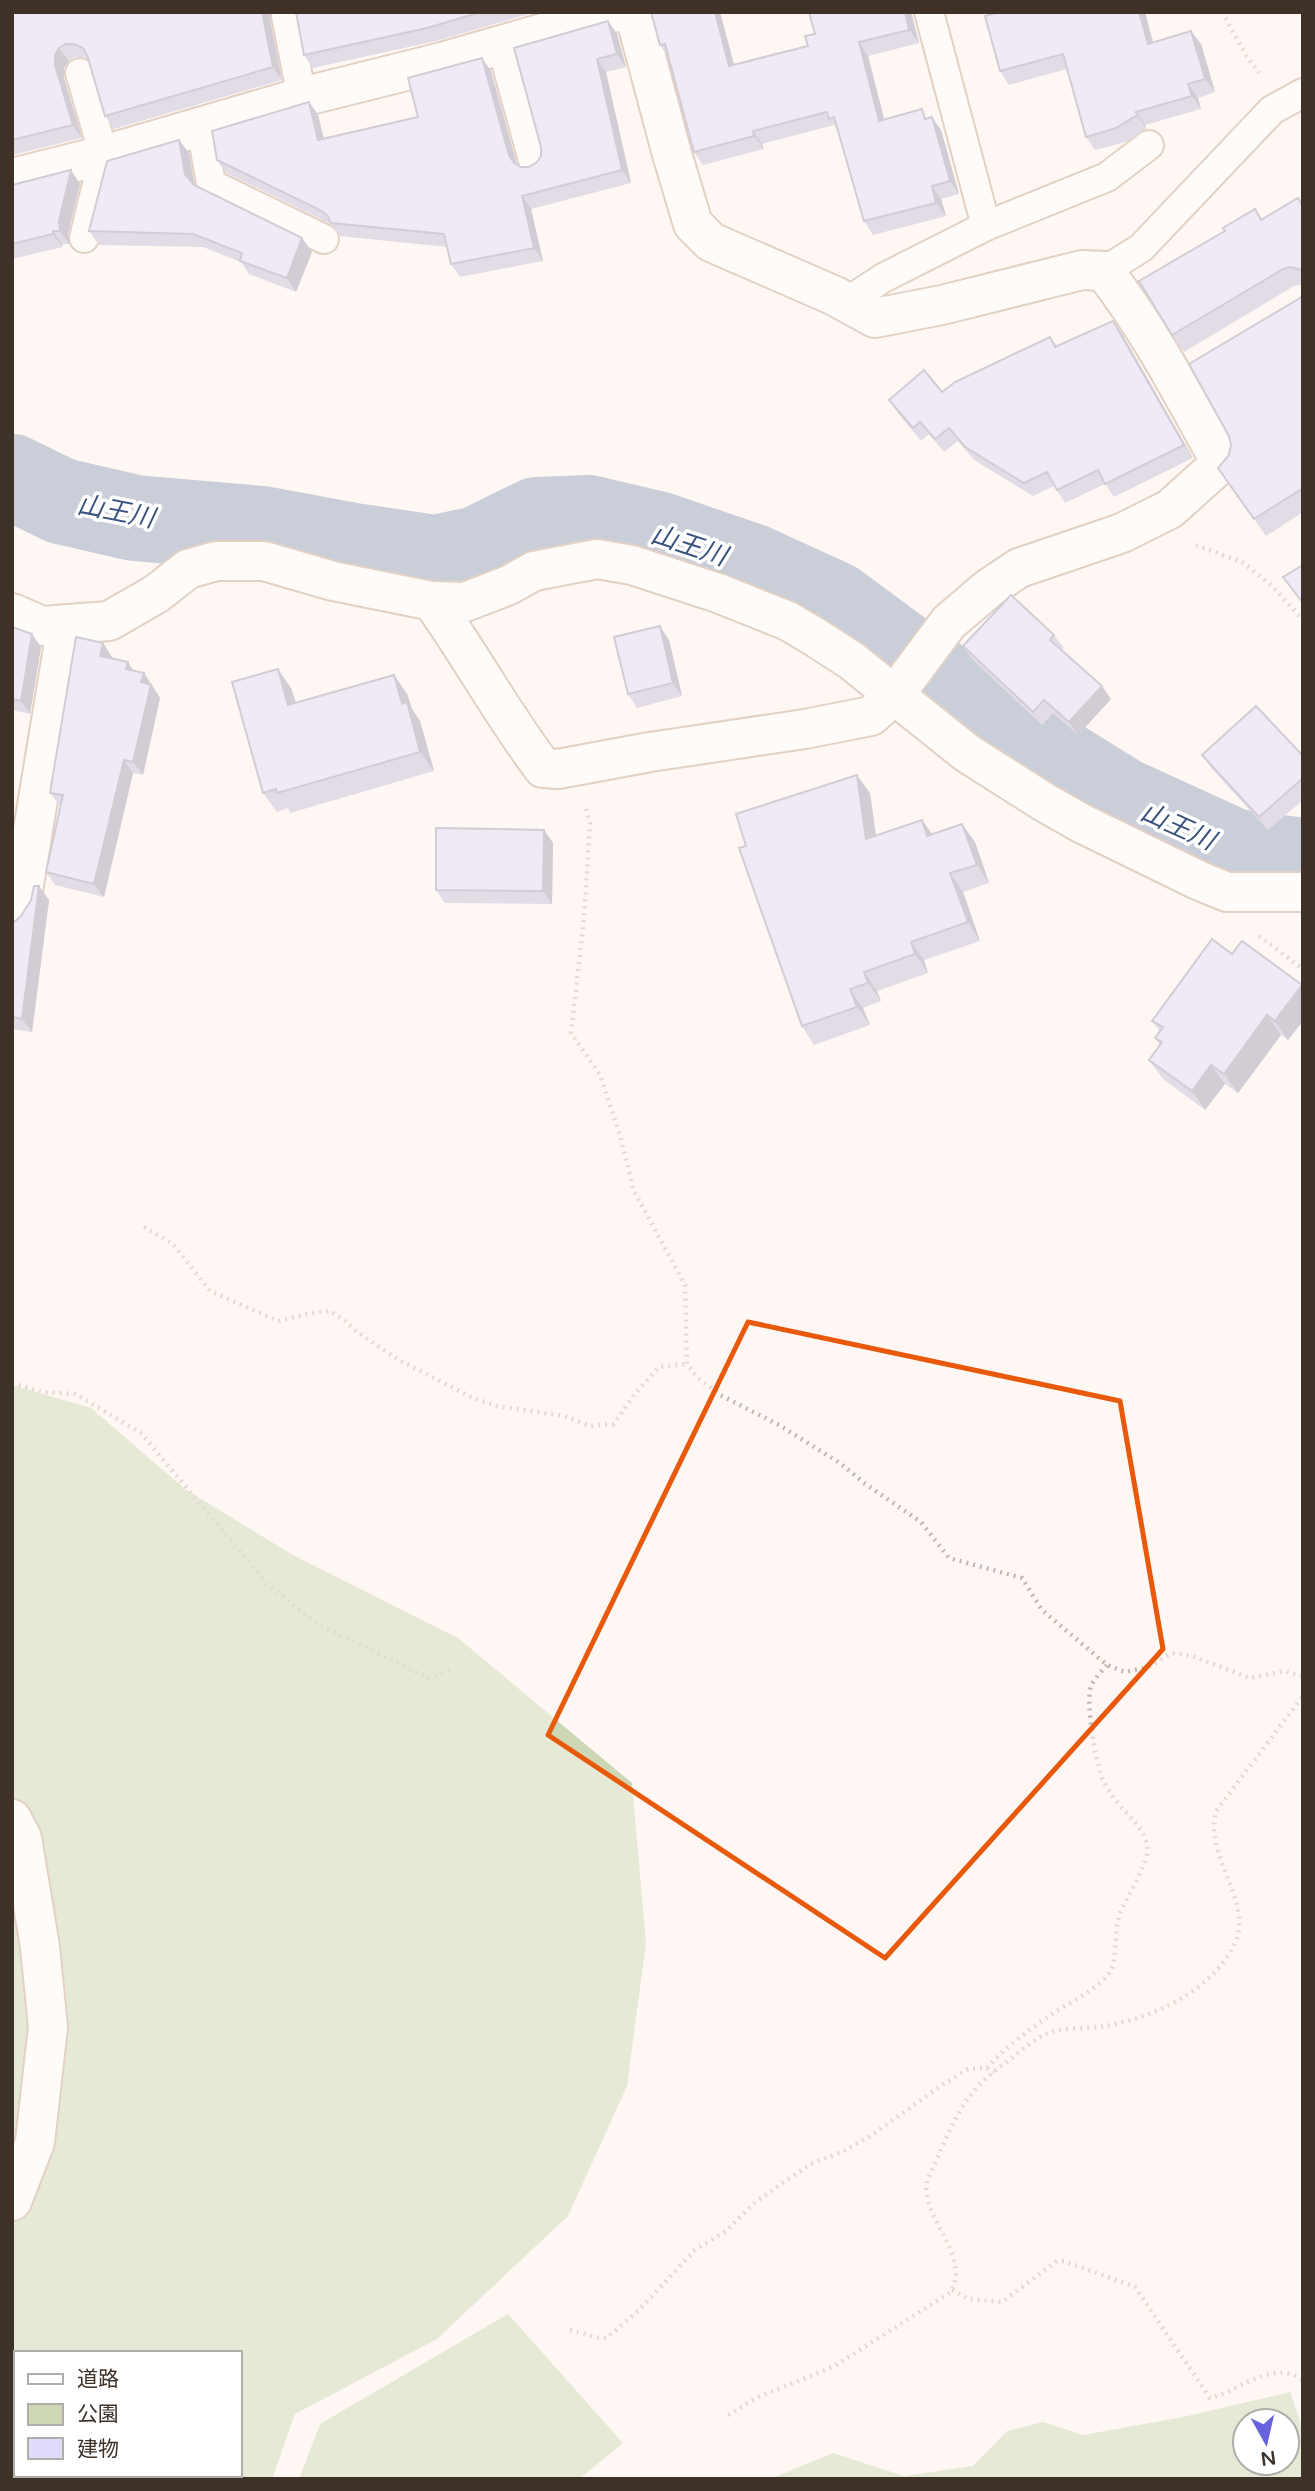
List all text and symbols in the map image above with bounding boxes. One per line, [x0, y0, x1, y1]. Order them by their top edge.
water label: 山王川 [75, 489, 160, 535]
water label: 山王川 [647, 519, 734, 573]
water label: 山王川 [1136, 796, 1222, 858]
legend [14, 2351, 242, 2477]
text: 道路 [77, 2367, 119, 2392]
text: 公園 [77, 2402, 119, 2427]
north arrow [1231, 2407, 1301, 2477]
text: 建物 [77, 2437, 119, 2462]
text: N [1259, 2446, 1277, 2470]

